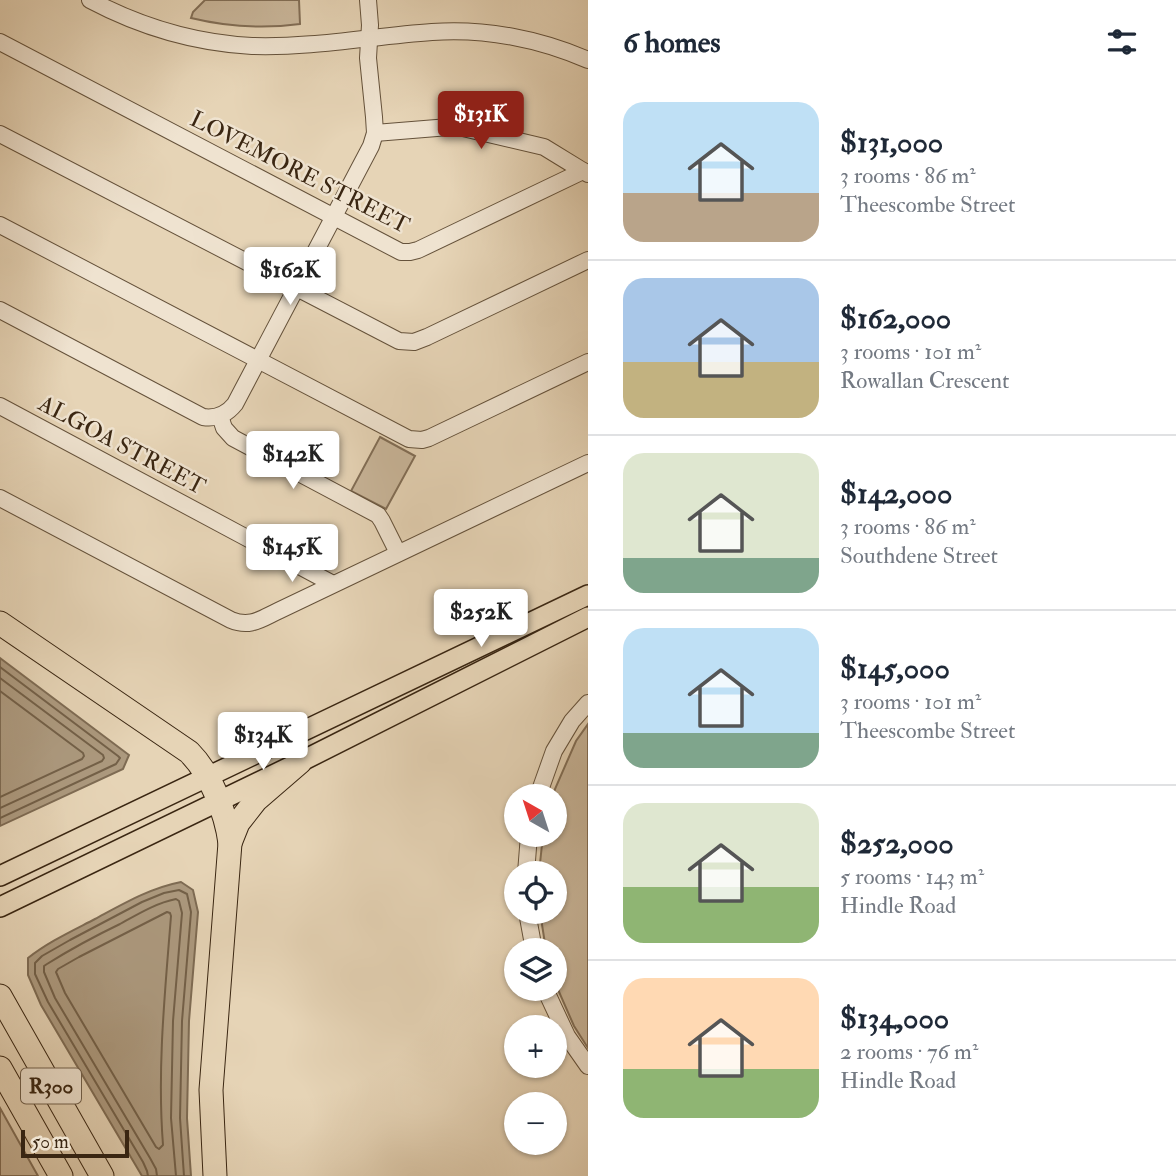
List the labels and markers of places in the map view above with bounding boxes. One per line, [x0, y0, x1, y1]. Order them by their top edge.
pin: $131K [432, 92, 530, 151]
pin: $162K [241, 247, 339, 307]
pin: $142K [244, 432, 342, 491]
pin: $145K [243, 524, 341, 584]
pin: $252K [432, 590, 530, 649]
pin: $134K [214, 712, 312, 772]

